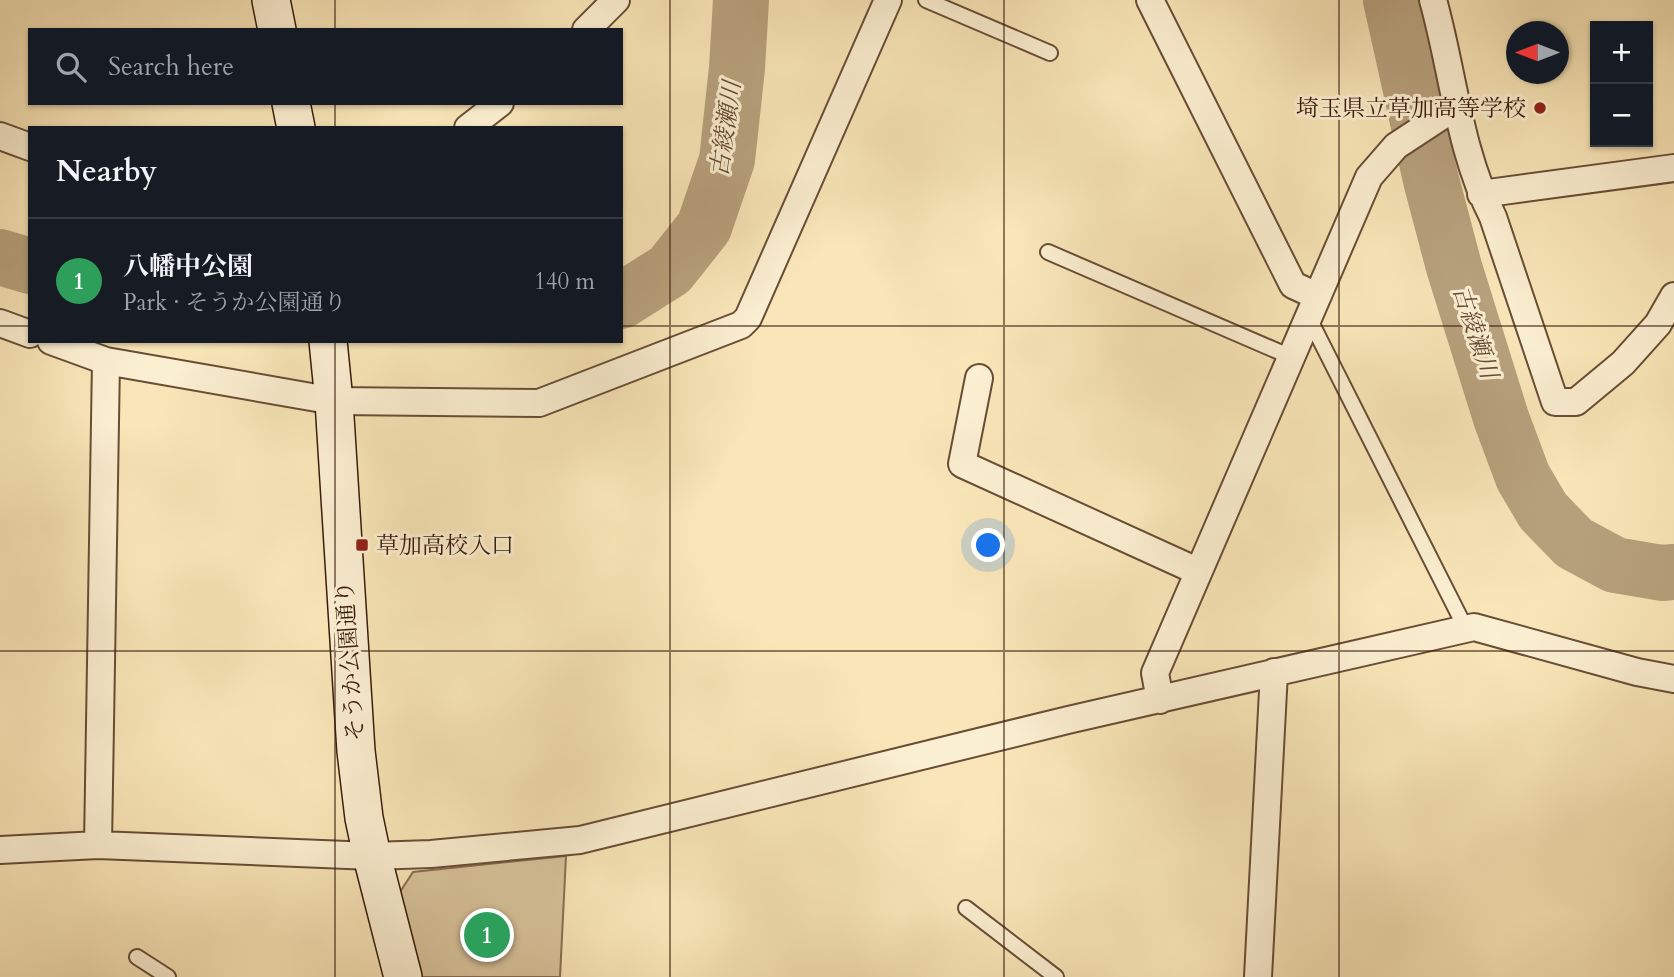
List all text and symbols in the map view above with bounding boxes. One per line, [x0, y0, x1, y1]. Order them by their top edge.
north arrow [1506, 21, 1569, 84]
map controls [1590, 21, 1653, 147]
button: + [1590, 21, 1653, 84]
search box [28, 28, 623, 105]
icon: search [52, 48, 90, 86]
text: Search here [108, 49, 234, 84]
water label: 古綾瀬川 [703, 76, 749, 179]
button: − [1590, 84, 1653, 147]
place label: 埼玉県立草加高等学校 [1296, 93, 1526, 124]
marker: 埼玉県立草加高等学校 [1532, 100, 1548, 116]
text: Nearby [56, 151, 157, 192]
text: 八幡中公園 [123, 249, 253, 284]
text: 1 [73, 266, 85, 297]
text: 140 m [534, 266, 595, 297]
water label: 古綾瀬川 [1444, 281, 1506, 386]
text: Park · そうか公園通り [123, 287, 346, 318]
your location [971, 528, 1005, 562]
place label: 草加高校入口 [376, 530, 514, 561]
marker: 草加高校入口 [354, 537, 370, 553]
street label: そうか公園通り [329, 580, 371, 742]
pin: 1 [464, 909, 510, 961]

